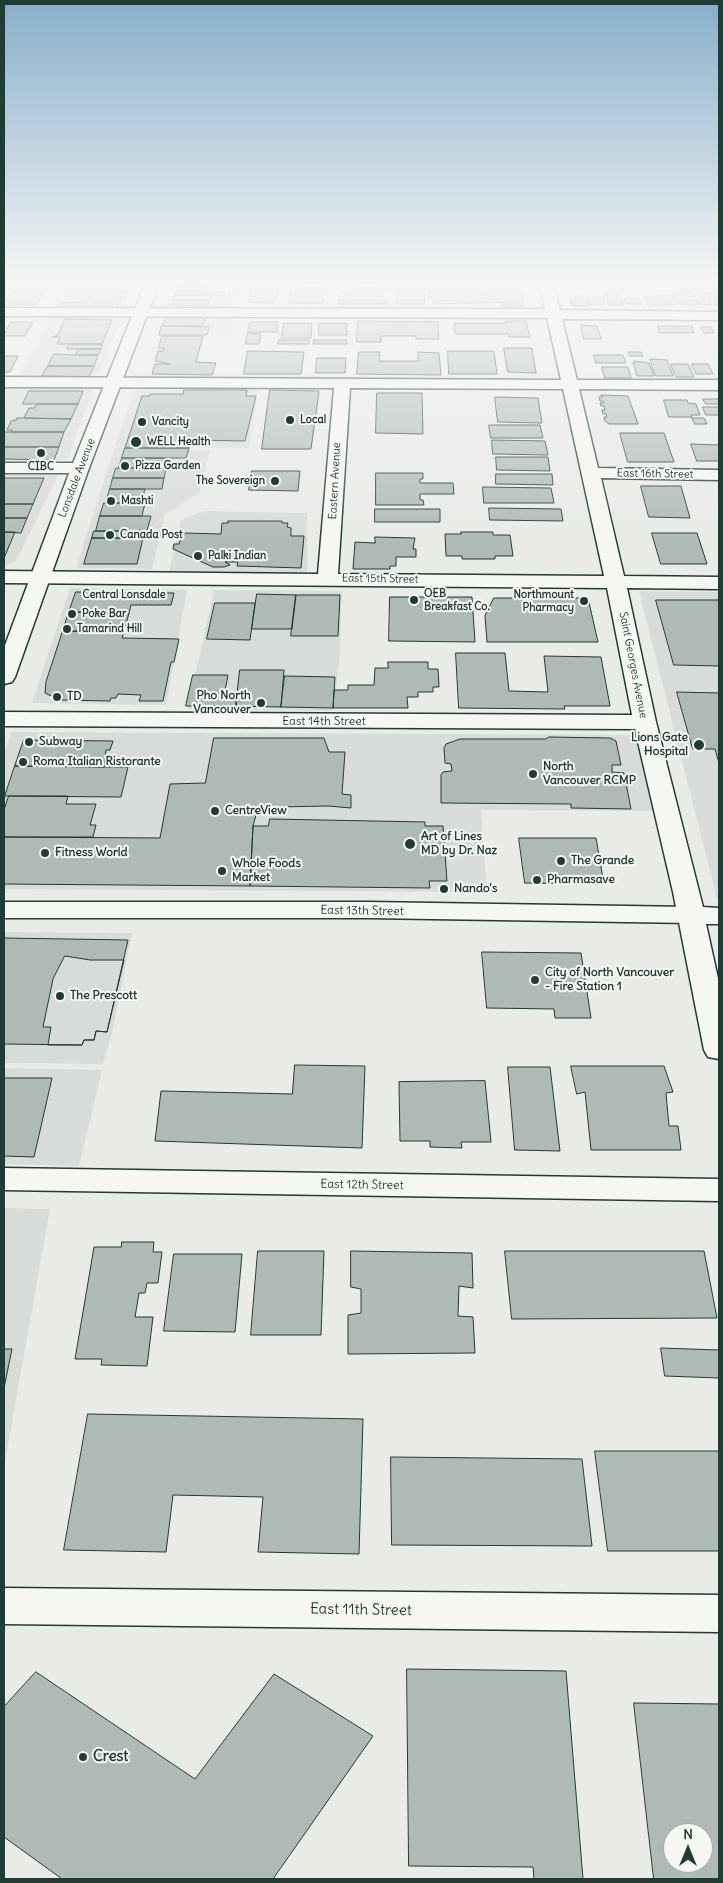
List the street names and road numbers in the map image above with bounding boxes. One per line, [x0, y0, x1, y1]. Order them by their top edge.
street label: Lonsdale Avenue [56, 436, 98, 520]
street label: Eastern Avenue [326, 442, 344, 520]
street label: East 16th Street [617, 467, 693, 481]
street label: East 15th Street [342, 572, 418, 586]
street label: Saint Georges Avenue [616, 611, 650, 719]
street label: East 14th Street [282, 715, 366, 729]
street label: East 13th Street [320, 903, 404, 919]
street label: East 12th Street [320, 1177, 404, 1193]
street label: East 11th Street [310, 1600, 412, 1620]

